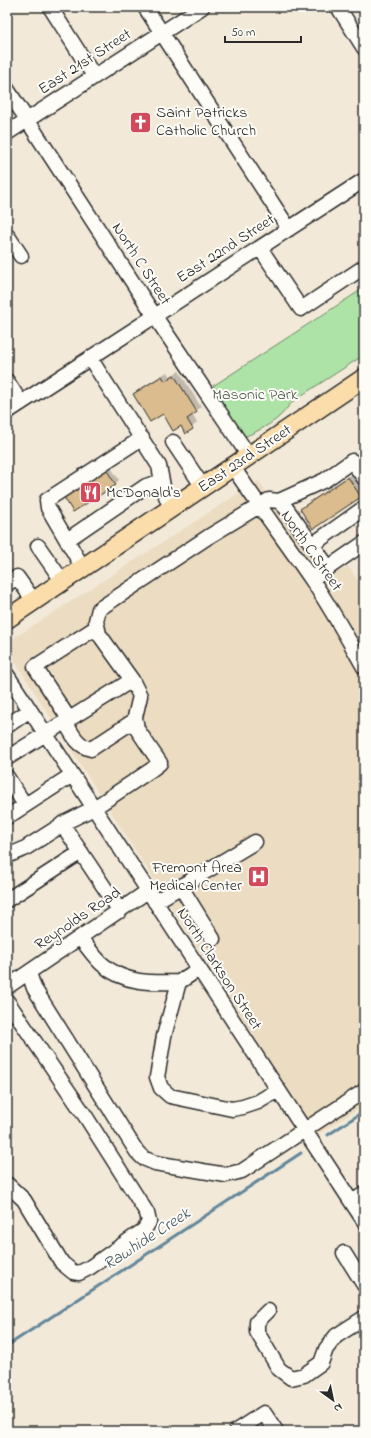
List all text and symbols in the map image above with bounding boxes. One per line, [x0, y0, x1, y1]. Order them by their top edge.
scale bar [225, 18, 301, 44]
street label: East 21st Street [34, 23, 137, 101]
text: 50 m [231, 24, 255, 42]
place label: Saint Patricks Catholic Church [156, 101, 256, 143]
church icon: Saint Patricks Catholic Church [127, 109, 153, 135]
street label: East 22nd Street [172, 208, 280, 290]
street label: North C Street [105, 218, 177, 311]
park label: Masonic Park [212, 383, 299, 407]
street label: East 23rd Street [193, 418, 297, 499]
restaurant icon: McDonald's [77, 480, 103, 506]
place label: McDonald's [106, 481, 181, 505]
street label: North C Street [274, 506, 348, 597]
place label: Fremont Area Medical Center [149, 856, 242, 898]
hospital icon: Fremont Area Medical Center [245, 864, 271, 890]
street label: Reynolds Road [30, 881, 126, 957]
street label: North Clarkson Street [170, 903, 268, 1036]
water label: Rawhide Creek [99, 1201, 197, 1277]
north arrow [313, 1380, 353, 1420]
text: N [330, 1399, 345, 1416]

